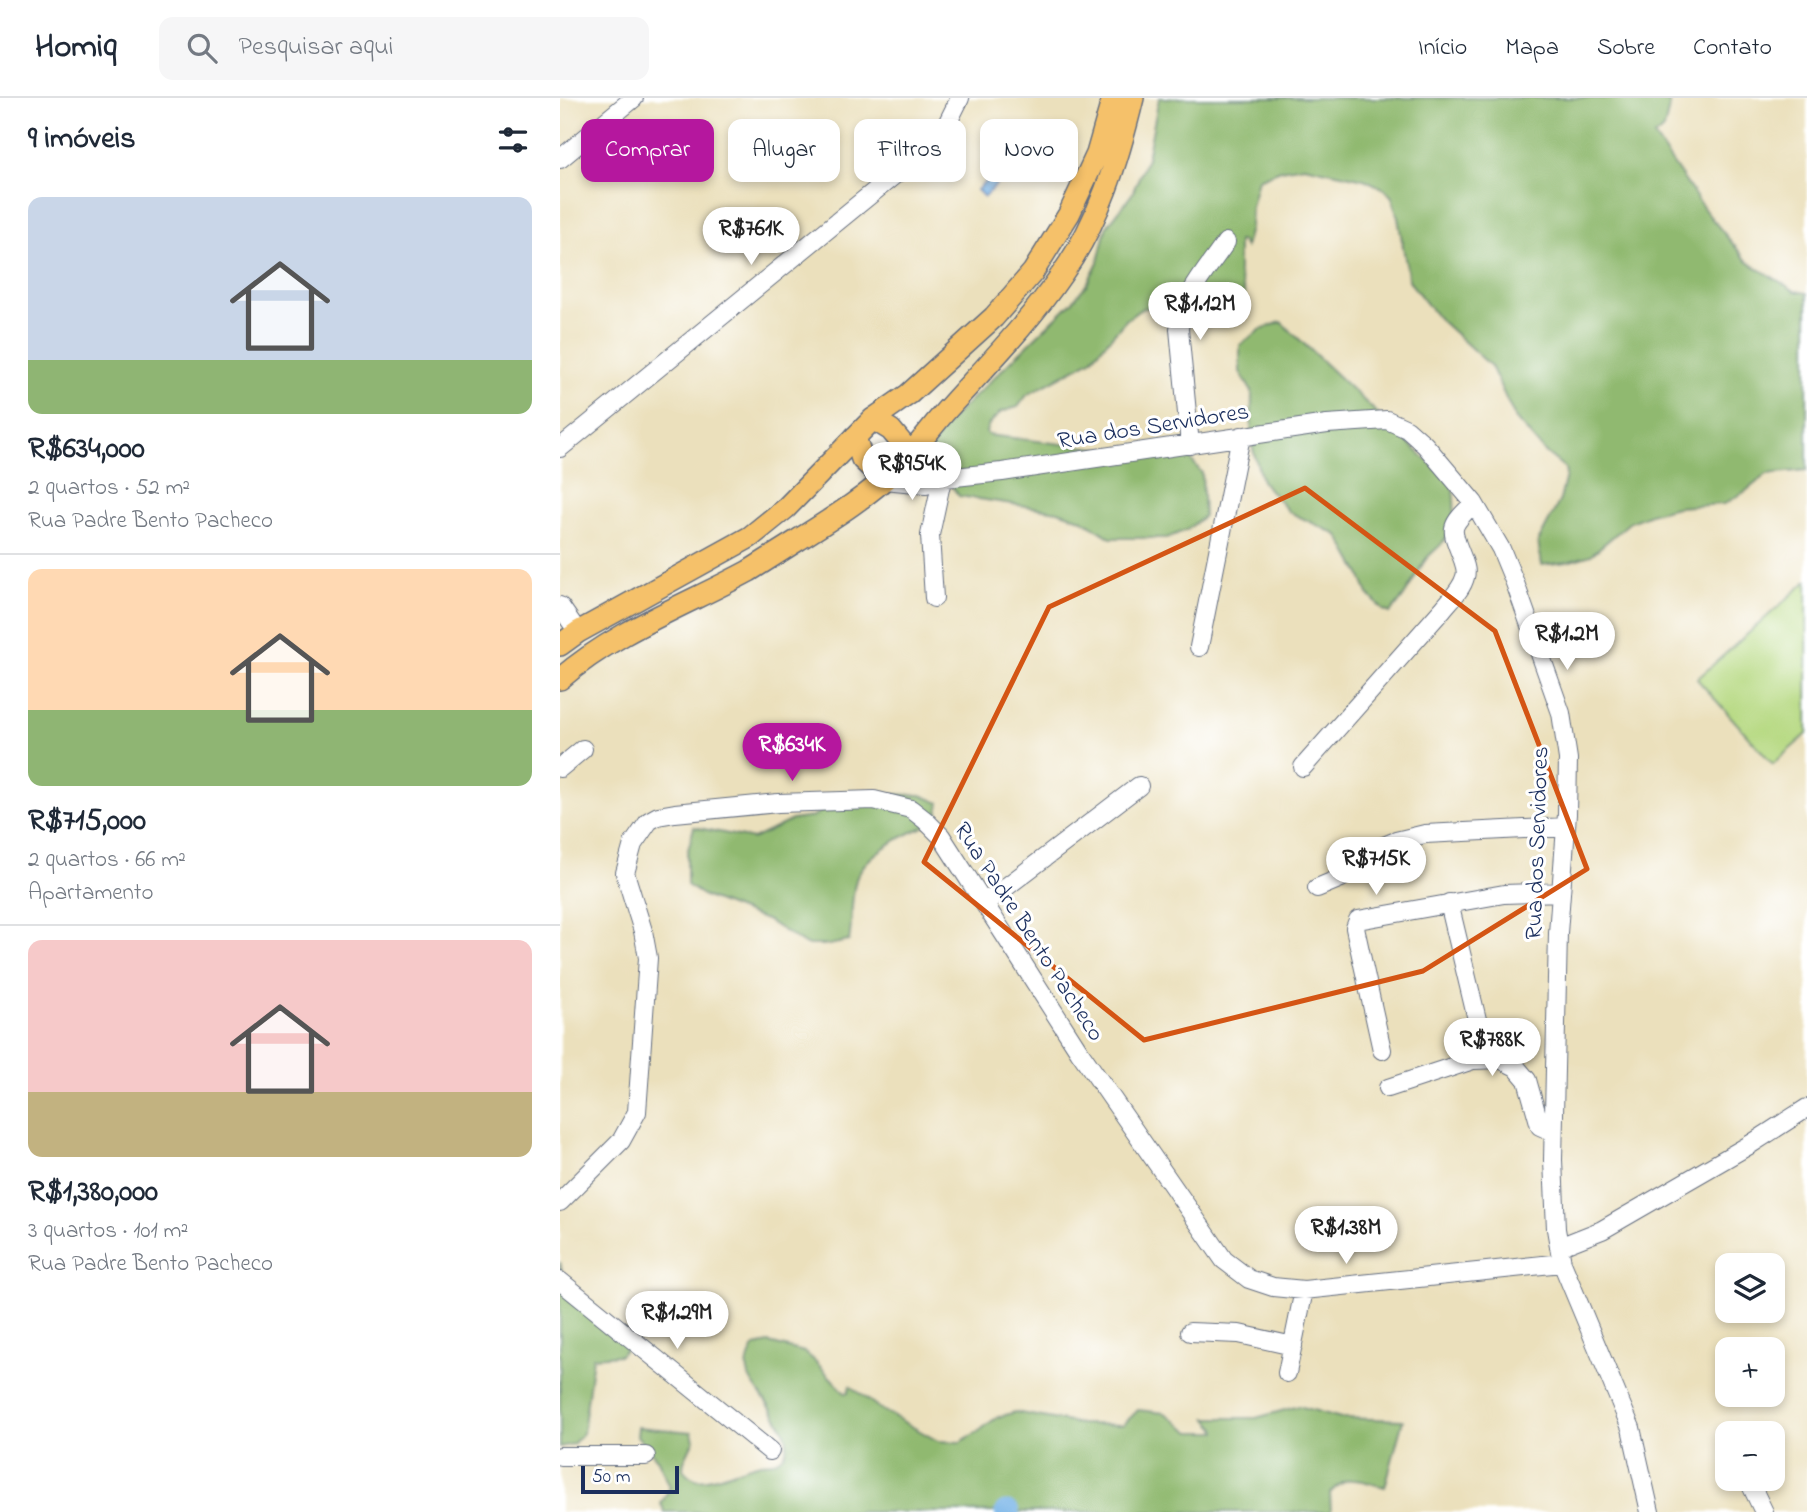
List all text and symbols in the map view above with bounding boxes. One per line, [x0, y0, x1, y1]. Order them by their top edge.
search box [159, 17, 649, 80]
text: Homiq [35, 24, 117, 72]
icon: search [183, 29, 221, 67]
text: Pesquisar aqui [239, 29, 393, 67]
text: Início [1418, 31, 1467, 66]
text: Mapa [1505, 31, 1559, 66]
text: Sobre [1597, 31, 1655, 66]
text: Contato [1693, 31, 1772, 66]
text: 9 imóveis [28, 118, 135, 162]
chip: Comprar [581, 119, 714, 182]
chip: Alugar [728, 119, 840, 182]
chip: Filtros [854, 119, 966, 182]
chip: Novo [980, 119, 1078, 182]
icon: filters [494, 121, 532, 159]
pin: R$761K [694, 208, 808, 267]
text: R$761K [719, 213, 783, 246]
icon: home [217, 243, 343, 369]
pin: R$1.12M [1135, 282, 1265, 342]
text: R$1.12M [1164, 288, 1236, 321]
street label: Rua dos Servidores [1055, 395, 1252, 460]
text: R$634,000 [28, 428, 145, 472]
pin: R$954K [855, 442, 969, 502]
text: R$954K [878, 448, 946, 481]
text: 2 quartos · 52 m² [28, 472, 190, 505]
text: Rua Padre Bento Pacheco [28, 505, 273, 538]
pin: R$1.2M [1510, 612, 1624, 672]
icon: home [217, 615, 343, 741]
text: R$1.2M [1535, 618, 1599, 651]
pin: R$634K [735, 724, 849, 783]
text: R$634K [759, 729, 825, 762]
street label: Rua dos Servidores [1518, 746, 1559, 940]
text: R$715,000 [28, 800, 146, 844]
street label: Rua Padre Bento Pacheco [944, 816, 1112, 1049]
pin: R$715K [1319, 838, 1433, 897]
text: R$715K [1342, 843, 1410, 876]
text: 2 quartos · 66 m² [28, 844, 186, 877]
text: Apartamento [28, 877, 154, 910]
icon: home [217, 986, 343, 1112]
pin: R$788K [1435, 1018, 1549, 1078]
text: R$788K [1460, 1024, 1524, 1057]
text: R$1,380,000 [28, 1171, 158, 1215]
pin: R$1.38M [1281, 1206, 1411, 1266]
text: R$1.38M [1311, 1212, 1381, 1245]
text: 3 quartos · 101 m² [28, 1215, 188, 1248]
text: Rua Padre Bento Pacheco [28, 1248, 273, 1281]
map controls [1715, 1253, 1785, 1491]
button: layers [1715, 1253, 1785, 1323]
pin: R$1.29M [612, 1292, 742, 1351]
text: R$1.29M [642, 1297, 712, 1330]
button: + [1715, 1337, 1785, 1407]
button: − [1715, 1421, 1785, 1491]
scale bar [581, 1463, 679, 1495]
text: 50 m [592, 1464, 631, 1491]

